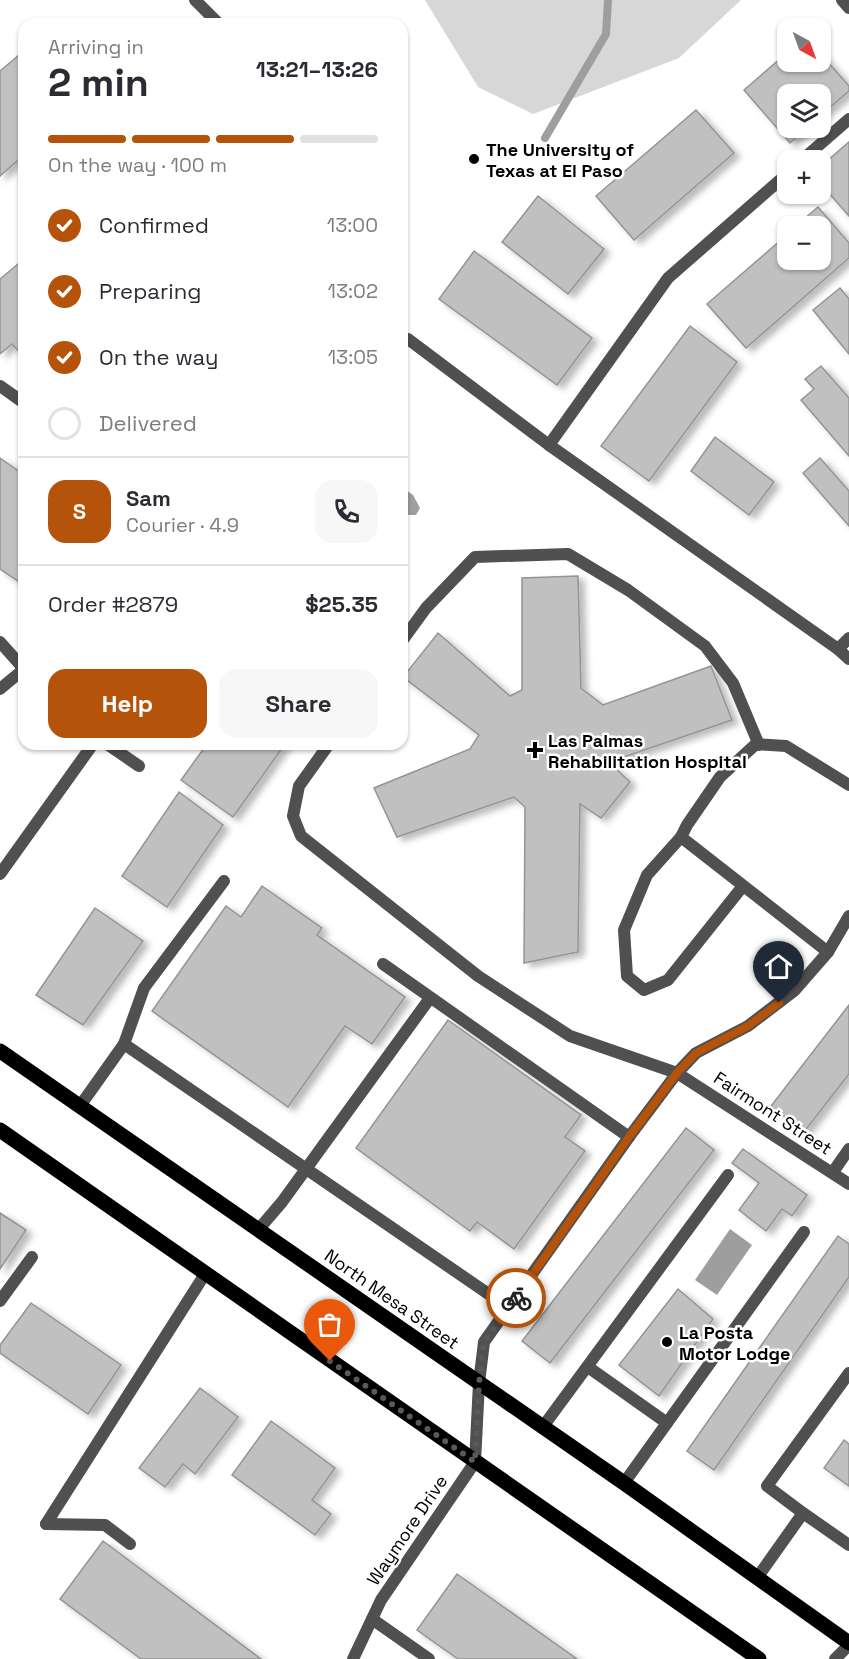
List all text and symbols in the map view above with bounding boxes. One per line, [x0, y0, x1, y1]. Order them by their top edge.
north arrow [777, 18, 831, 72]
map controls [777, 18, 831, 270]
text: Arriving in [48, 34, 144, 60]
text: 13:21–13:26 [256, 55, 378, 83]
text: 2 min [48, 58, 149, 107]
button: layers [777, 84, 831, 138]
place label: The University of Texas at El Paso [486, 138, 634, 182]
button: + [777, 150, 831, 204]
text: On the way · 100 m [48, 152, 227, 178]
marker: The University of Texas at El Paso [467, 152, 481, 166]
icon: check [48, 209, 81, 242]
text: Confirmed [99, 211, 209, 239]
text: 13:00 [327, 212, 378, 238]
button: − [777, 216, 831, 270]
icon: check [48, 275, 81, 308]
text: Preparing [99, 277, 201, 305]
text: 13:02 [328, 278, 378, 304]
icon: check [48, 341, 81, 374]
text: On the way [99, 343, 218, 371]
text: 13:05 [328, 344, 378, 370]
text: Delivered [99, 409, 197, 437]
button: phone [315, 480, 378, 543]
text: Sam [126, 484, 171, 512]
text: S [73, 497, 86, 525]
text: Courier · 4.9 [126, 512, 239, 538]
text: Order #2879 [48, 590, 178, 618]
text: $25.35 [305, 590, 378, 618]
button: Help [48, 669, 207, 738]
button: Share [219, 669, 378, 738]
place label: Las Palmas Rehabilitation Hospital [548, 729, 747, 773]
marker: Las Palmas Rehabilitation Hospital [526, 741, 544, 759]
pin [753, 941, 804, 1003]
icon: home [762, 950, 795, 983]
street label: Fairmont Street [710, 1066, 836, 1160]
street label: North Mesa Street [320, 1244, 464, 1354]
courier [486, 1268, 546, 1328]
icon: bike [500, 1282, 533, 1315]
pin [304, 1299, 355, 1361]
icon: bag [313, 1308, 346, 1341]
place label: La Posta Motor Lodge [679, 1321, 790, 1365]
marker: La Posta Motor Lodge [660, 1335, 674, 1349]
street label: Waymore Drive [362, 1470, 452, 1590]

